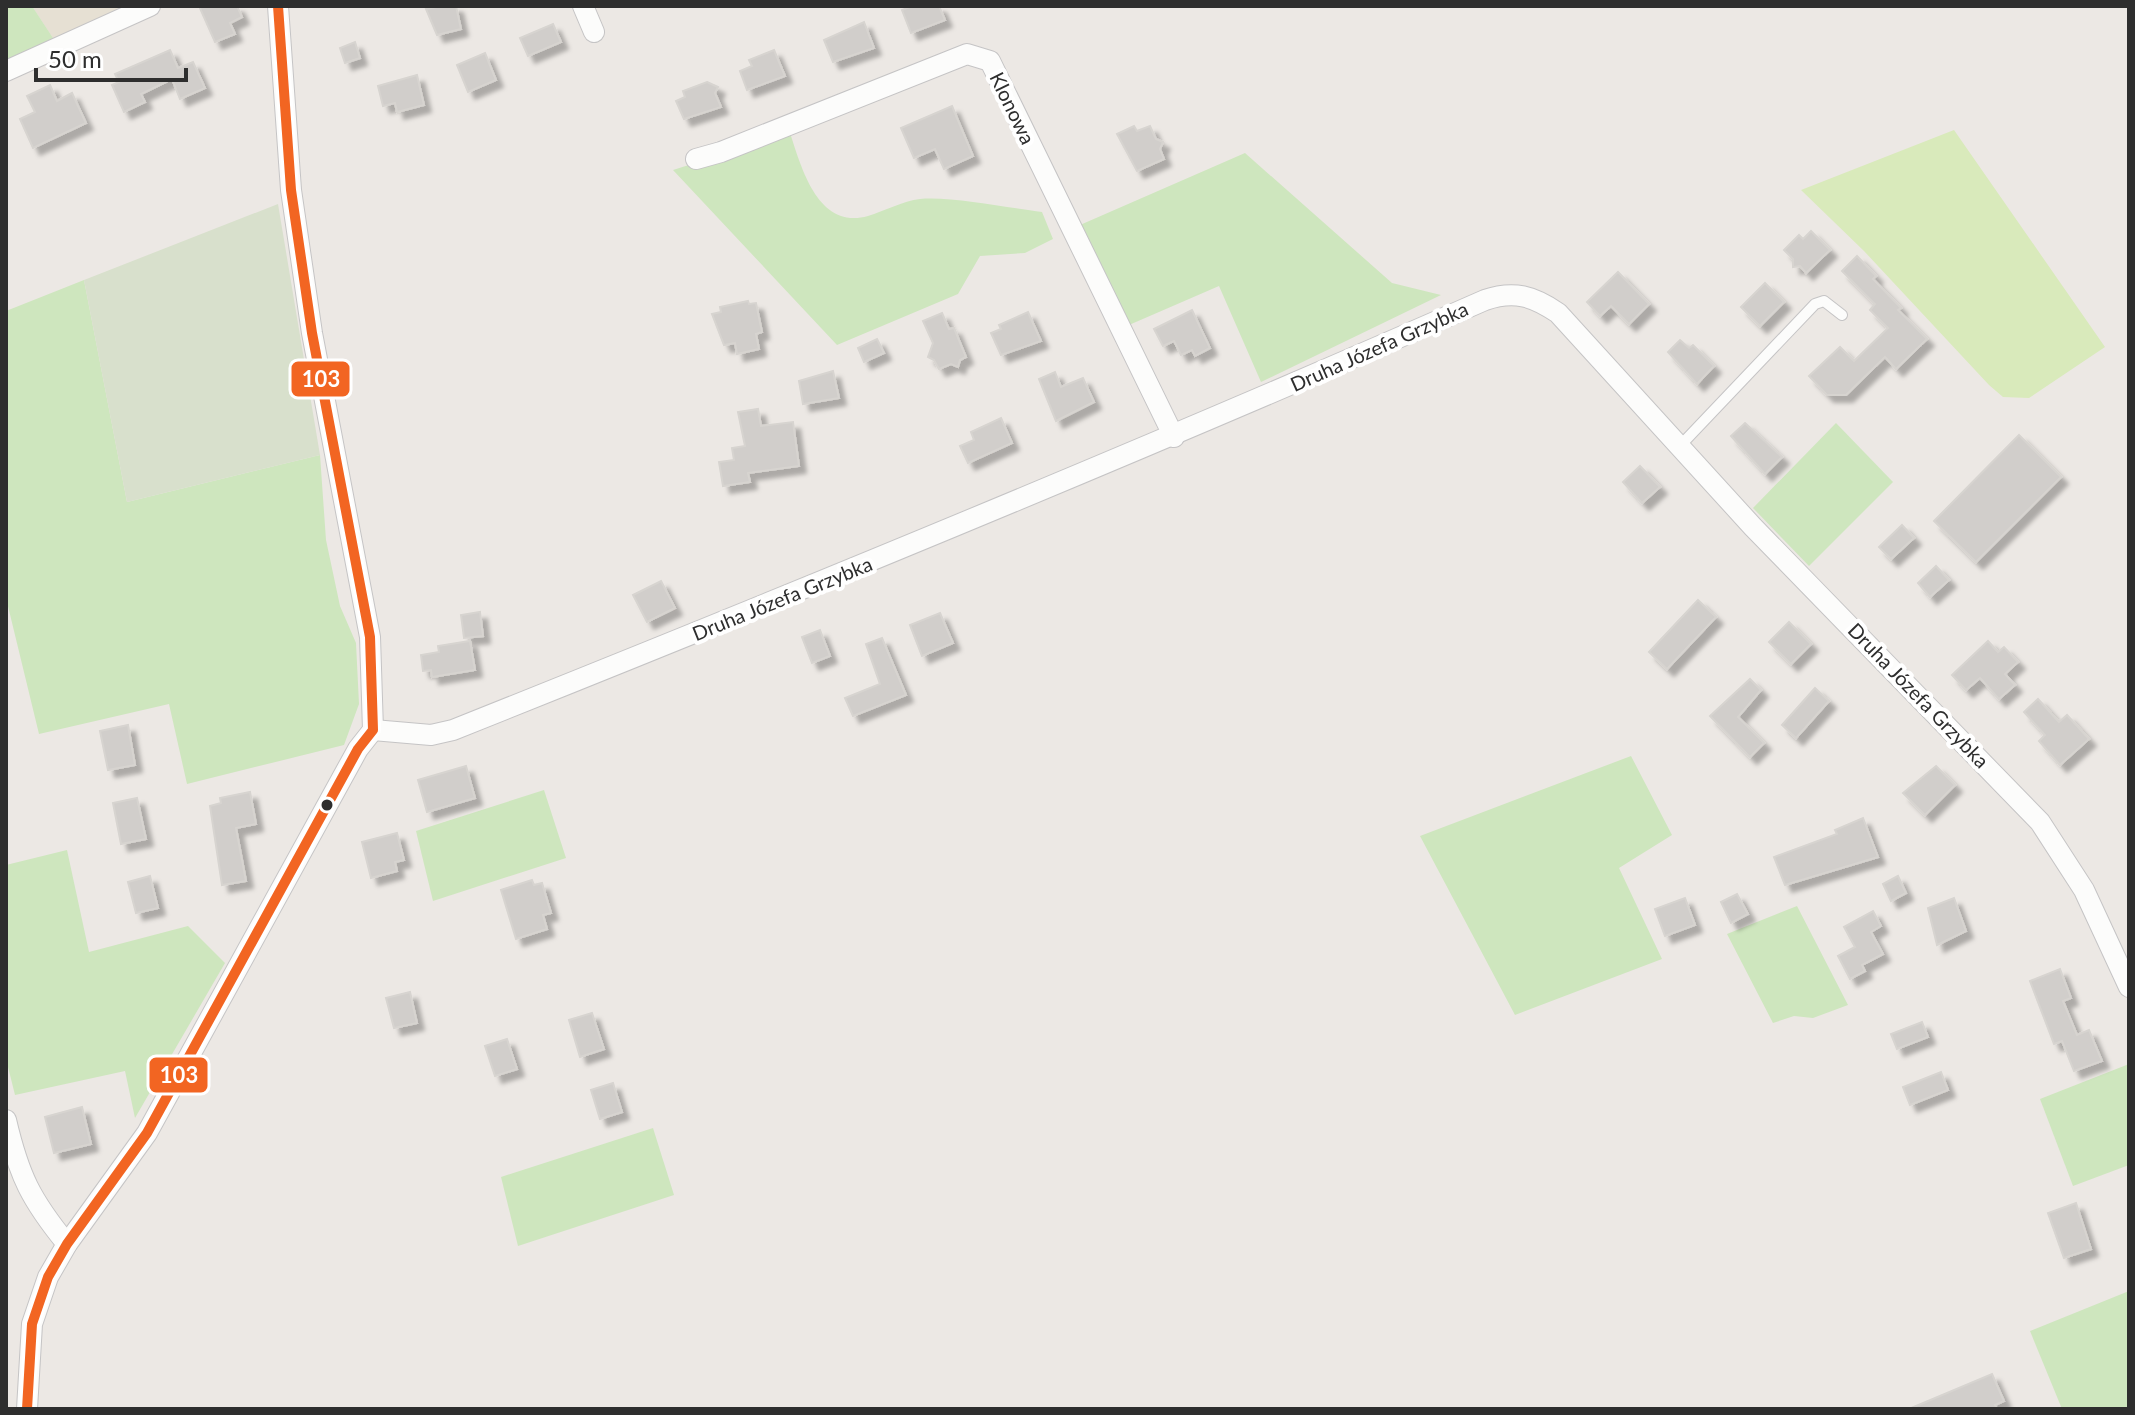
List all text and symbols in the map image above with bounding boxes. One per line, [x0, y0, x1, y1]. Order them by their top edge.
scale bar [36, 32, 186, 82]
text: 50 m [48, 44, 102, 73]
street label: Klonowa [985, 68, 1041, 148]
street label: Druha Józefa Grzybka [1286, 296, 1472, 396]
line badge: 103 [290, 360, 351, 398]
text: 103 [302, 365, 340, 392]
street label: Druha Józefa Grzybka [688, 551, 876, 645]
street label: Druha Józefa Grzybka [1844, 618, 1994, 772]
unlabelled marker [319, 797, 335, 813]
line badge: 103 [148, 1056, 209, 1094]
text: 103 [160, 1061, 198, 1088]

